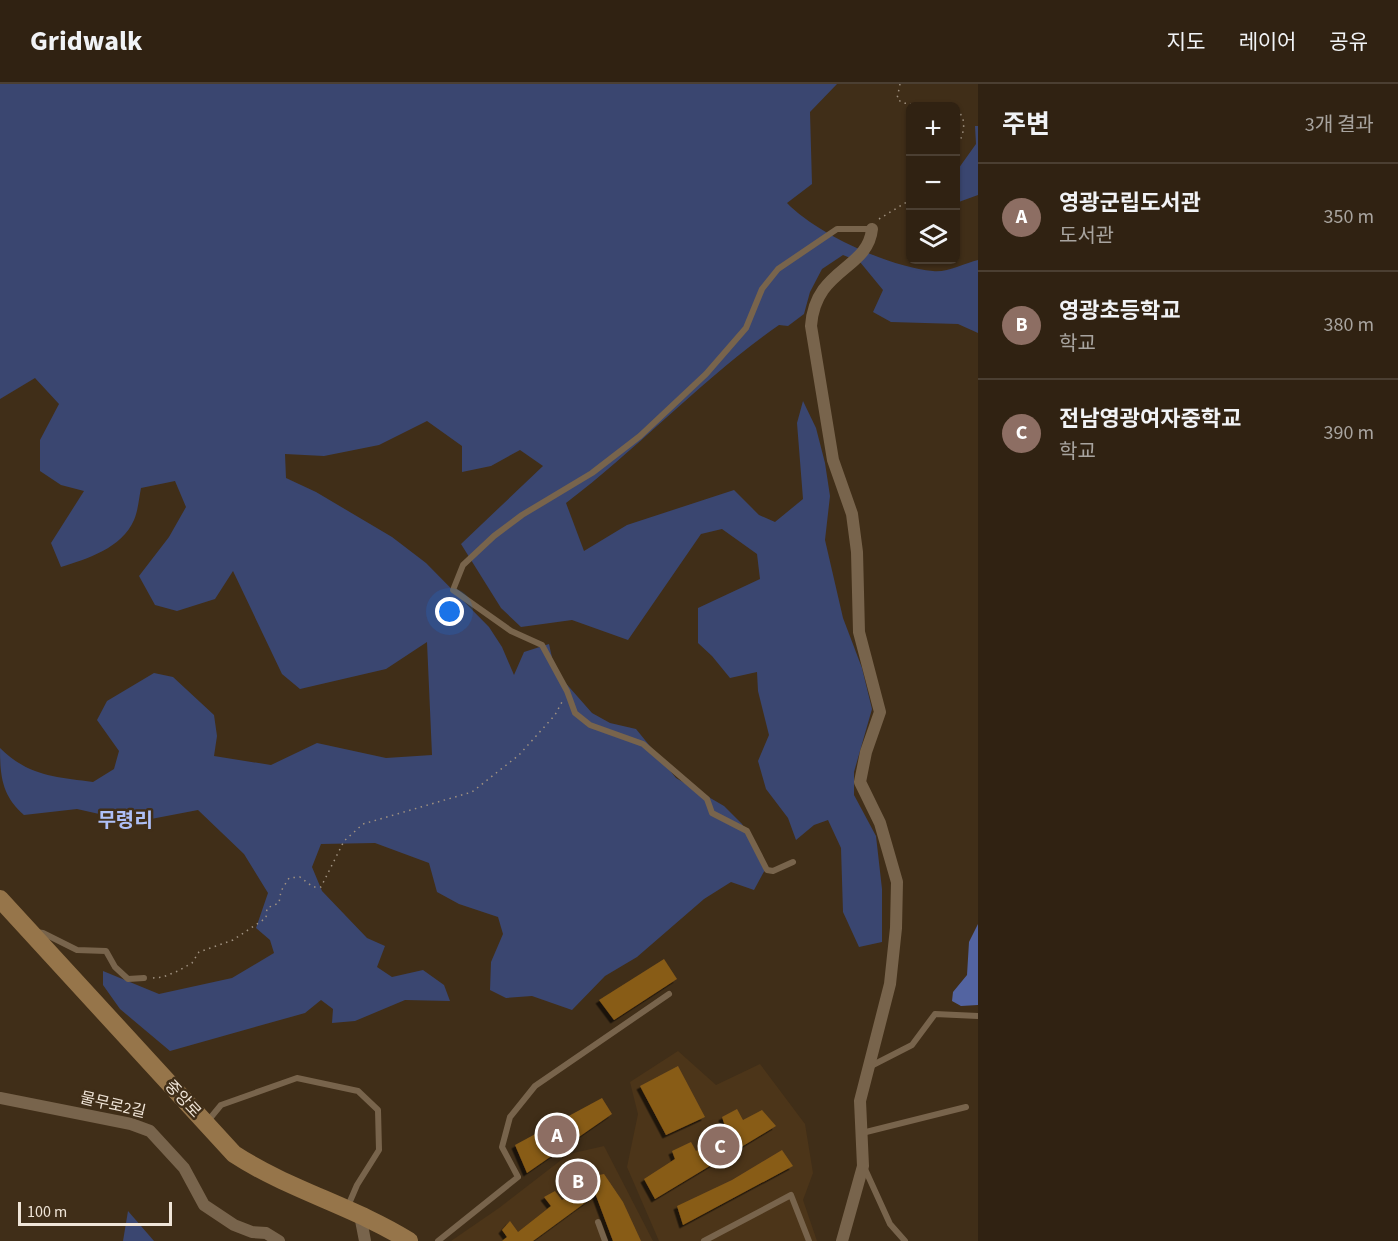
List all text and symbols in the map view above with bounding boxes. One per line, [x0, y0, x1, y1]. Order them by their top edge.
text: Gridwalk [30, 21, 142, 61]
text: 지도 [1167, 27, 1205, 57]
text: 레이어 [1238, 27, 1296, 57]
text: 공유 [1329, 27, 1368, 57]
map controls [906, 102, 960, 264]
button: + [906, 102, 960, 156]
text: 주변 [1002, 106, 1050, 143]
text: 3개 결과 [1305, 111, 1374, 139]
button: − [906, 156, 960, 210]
text: 영광군립도서관 [1059, 187, 1201, 219]
text: A [1016, 203, 1027, 231]
text: 350 m [1324, 203, 1374, 231]
button: layers [906, 210, 960, 264]
text: 도서관 [1059, 222, 1114, 250]
text: 영광초등학교 [1059, 295, 1180, 327]
text: B [1015, 311, 1028, 339]
text: 380 m [1324, 311, 1374, 339]
text: 학교 [1059, 330, 1096, 358]
text: 전남영광여자중학교 [1059, 403, 1241, 435]
text: C [1016, 419, 1027, 447]
text: 390 m [1324, 419, 1374, 447]
text: 학교 [1059, 438, 1096, 466]
your location [435, 597, 464, 626]
district label: 무령리 [97, 807, 153, 835]
street label: 중앙로 [160, 1075, 206, 1123]
street label: 물무로2길 [78, 1087, 148, 1123]
pin: A [538, 1112, 576, 1158]
pin: C [700, 1124, 740, 1168]
pin: B [558, 1158, 598, 1204]
scale bar [18, 1199, 172, 1226]
text: 100 m [27, 1201, 67, 1223]

